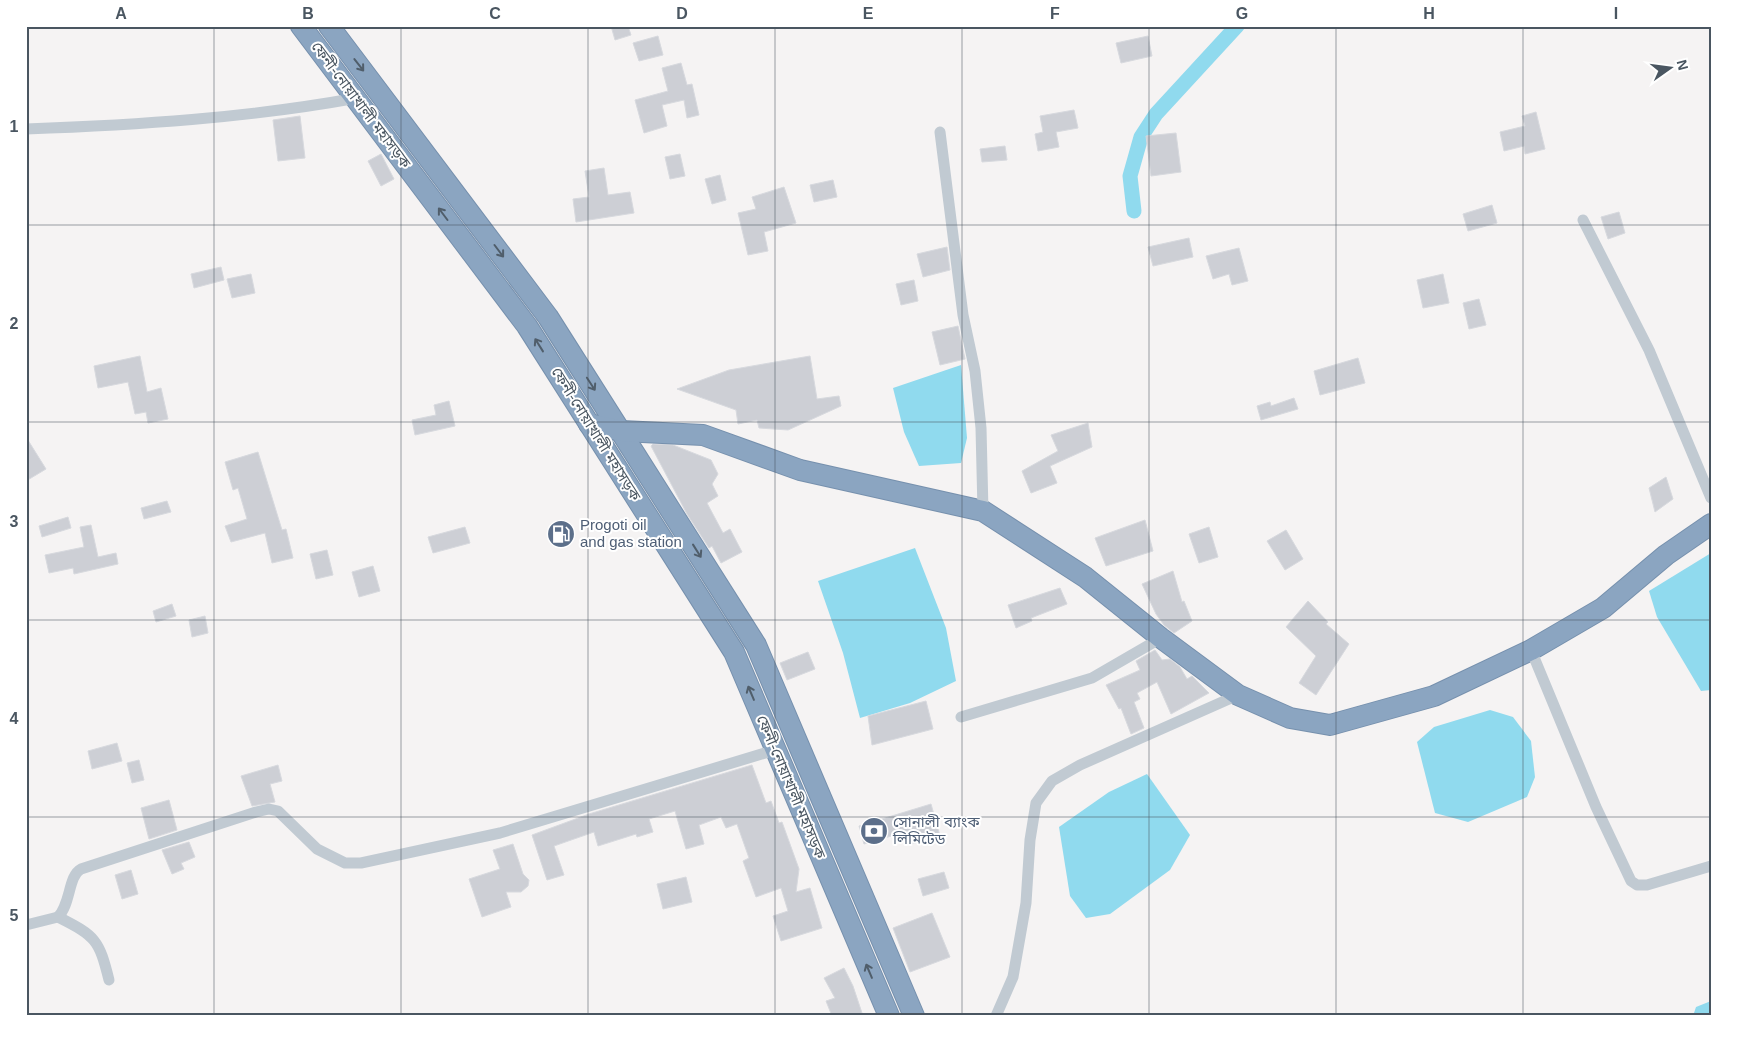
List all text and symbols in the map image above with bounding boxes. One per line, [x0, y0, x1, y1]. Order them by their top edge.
text: A [115, 5, 127, 22]
text: B [302, 5, 314, 22]
text: C [489, 5, 501, 22]
text: D [676, 5, 688, 22]
text: E [863, 5, 874, 22]
text: F [1050, 5, 1060, 22]
text: G [1236, 5, 1248, 22]
text: H [1423, 5, 1435, 22]
text: I [1614, 5, 1618, 22]
street label: ফেনী-নোয়াখালী মহাসড়ক [308, 38, 415, 172]
north arrow [1644, 42, 1694, 92]
one-way arrow [354, 58, 364, 72]
text: N [1674, 58, 1692, 72]
text: 1 [10, 118, 19, 135]
one-way arrow [438, 207, 448, 221]
one-way arrow [493, 244, 504, 257]
text: 2 [10, 315, 19, 332]
one-way arrow [534, 338, 544, 352]
street label: ফেনী-নোয়াখালী মহাসড়ক [548, 364, 645, 504]
one-way arrow [586, 377, 597, 391]
text: 3 [10, 513, 19, 530]
place label: Progoti oil and gas station [580, 516, 682, 550]
fuel station icon: Progoti oil and gas station [546, 519, 576, 549]
one-way arrow [692, 543, 702, 557]
one-way arrow [745, 686, 755, 701]
text: 4 [10, 710, 19, 727]
street label: ফেনী-নোয়াখালী মহাসড়ক [754, 713, 830, 862]
place label: সোনালী ব্যাংক লিমিটেড [892, 813, 980, 847]
bank icon: সোনালী ব্যাংক লিমিটেড [859, 816, 889, 846]
text: 5 [10, 907, 19, 924]
one-way arrow [864, 964, 874, 979]

